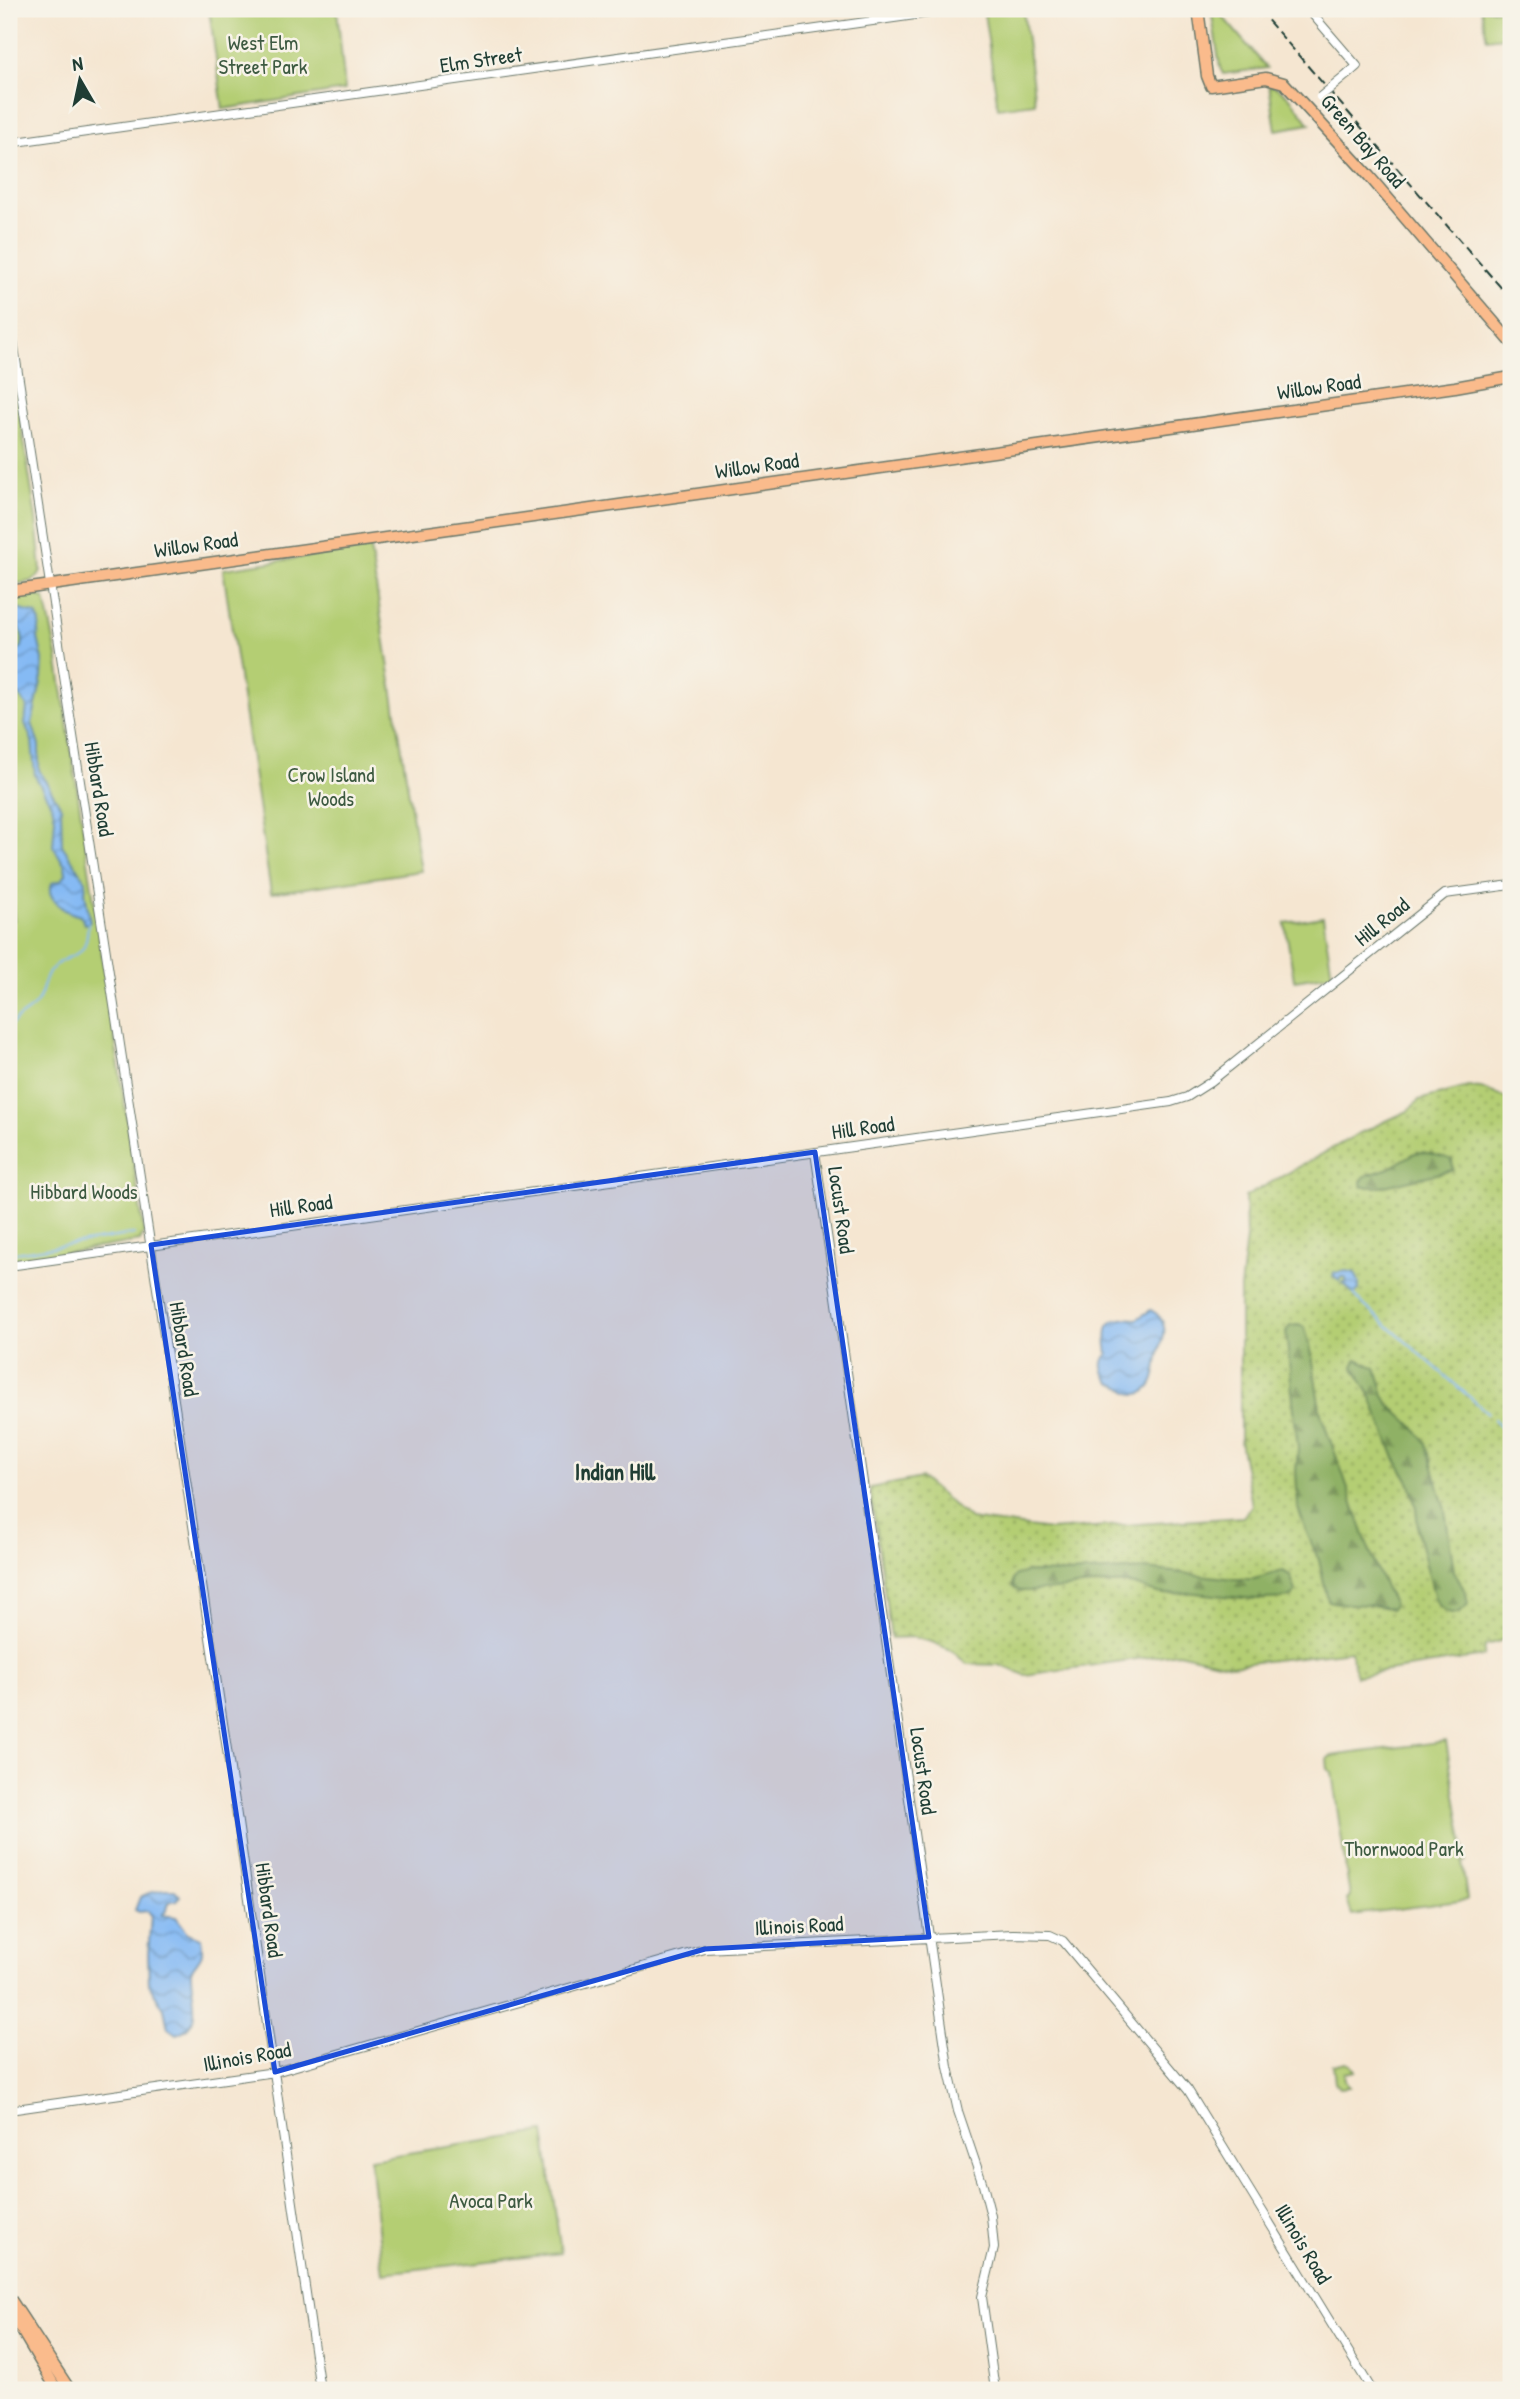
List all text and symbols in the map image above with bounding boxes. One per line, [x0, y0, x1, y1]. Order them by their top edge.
park label: West Elm Street Park [219, 28, 308, 81]
street label: Elm Street [438, 39, 525, 80]
north arrow [46, 46, 116, 116]
text: N [70, 50, 84, 77]
street label: Green Bay Road [1314, 87, 1412, 194]
street label: Willow Road [1275, 366, 1363, 407]
street label: Willow Road [713, 445, 801, 486]
street label: Willow Road [152, 524, 240, 565]
street label: Hibbard Road [78, 739, 121, 838]
park label: Crow Island Woods [287, 760, 375, 813]
street label: Hill Road [1348, 891, 1415, 953]
street label: Hill Road [830, 1109, 896, 1146]
street label: Locust Road [821, 1165, 862, 1255]
park label: Hibbard Woods [30, 1177, 138, 1206]
street label: Hill Road [268, 1187, 334, 1224]
street label: Hibbard Road [163, 1299, 206, 1398]
district label: Indian Hill [575, 1456, 656, 1487]
street label: Locust Road [903, 1726, 944, 1816]
park label: Thornwood Park [1344, 1834, 1464, 1863]
street label: Hibbard Road [248, 1861, 291, 1959]
street label: Illinois Road [754, 1909, 844, 1942]
street label: Illinois Road [201, 2035, 293, 2078]
park label: Avoca Park [449, 2186, 533, 2215]
street label: Illinois Road [1268, 2198, 1339, 2289]

